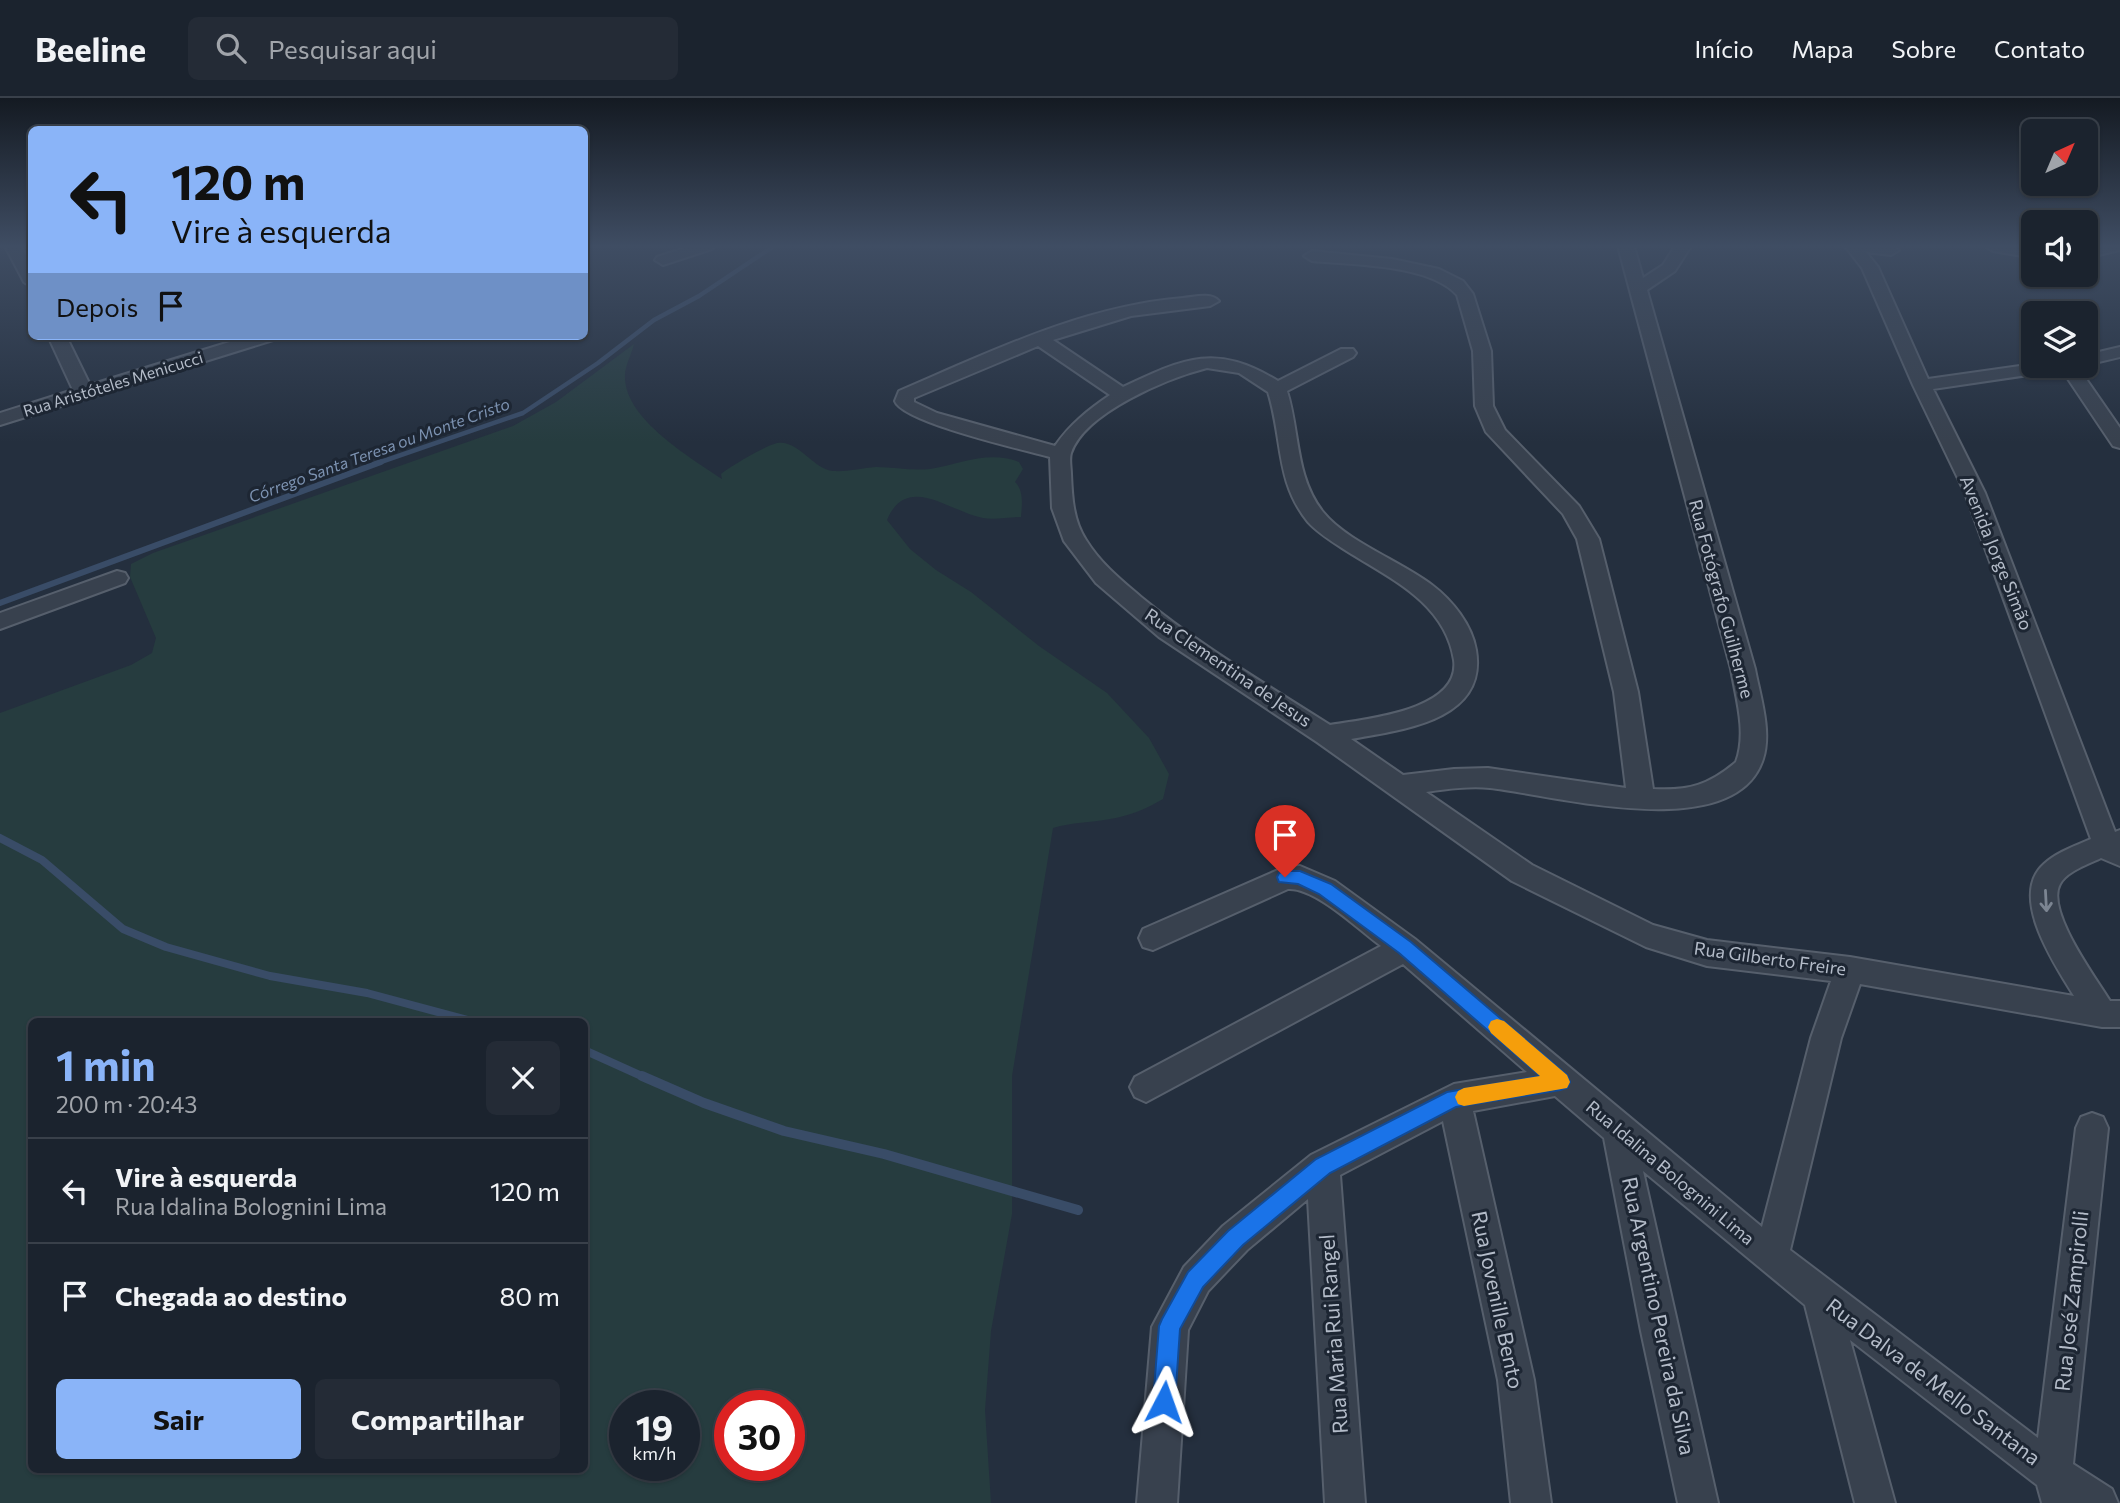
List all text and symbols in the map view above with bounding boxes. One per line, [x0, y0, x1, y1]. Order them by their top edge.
search box [188, 17, 678, 80]
text: Beeline [35, 28, 146, 69]
icon: search [212, 29, 250, 67]
text: Pesquisar aqui [268, 33, 437, 64]
text: Início [1695, 34, 1754, 63]
text: Mapa [1792, 34, 1854, 63]
text: Sobre [1892, 34, 1956, 63]
text: Contato [1994, 34, 2085, 63]
north arrow [2021, 119, 2098, 196]
map controls [2021, 119, 2098, 378]
text: 120 m [171, 150, 305, 210]
icon: left [56, 154, 147, 245]
text: Vire à esquerda [171, 210, 392, 250]
button: sound [2021, 210, 2098, 287]
icon: arrive [152, 287, 190, 325]
text: Depois [56, 291, 138, 322]
button: layers [2021, 301, 2098, 378]
street label: Rua Aristóteles Menicucci [21, 347, 205, 420]
water label: Córrego Santa Teresa ou Monte Cristo [246, 393, 512, 506]
street label: Avenida Jorge Simão [1956, 472, 2038, 633]
street label: Rua Fotógrafo Guilherme [1685, 497, 1759, 701]
street label: Rua Clementina de Jesus [1141, 603, 1316, 731]
pin [1255, 805, 1315, 877]
icon: arrive [1266, 816, 1304, 854]
one-way arrow [2039, 889, 2052, 912]
street label: Rua Gilberto Freire [1693, 936, 1848, 980]
text: 1 min [56, 1038, 156, 1090]
button: close [486, 1041, 560, 1115]
text: 200 m · 20:43 [56, 1090, 197, 1118]
street label: Rua Idalina Bolognini Lima [1582, 1095, 1759, 1249]
text: Vire à esquerda [115, 1161, 297, 1192]
icon: left [56, 1172, 94, 1210]
street label: Rua Argentino Pereira da Silva [1618, 1174, 1701, 1457]
text: 120 m [490, 1175, 560, 1206]
text: Rua Idalina Bolognini Lima [115, 1192, 387, 1220]
street label: Rua Jovenille Bento [1467, 1208, 1530, 1391]
street label: Rua José Zampirolli [2049, 1209, 2092, 1392]
street label: Rua Maria Rui Rangel [1313, 1233, 1352, 1435]
icon: arrive [56, 1277, 94, 1315]
text: Chegada ao destino [115, 1280, 347, 1311]
text: 80 m [500, 1280, 560, 1311]
street label: Rua Dalva de Mello Santana [1822, 1292, 2046, 1469]
position arrow [1127, 1365, 1201, 1439]
button: Sair [56, 1379, 301, 1459]
button: Compartilhar [315, 1379, 560, 1459]
speed limit sign: 30 [714, 1390, 805, 1481]
text: 19 [636, 1405, 673, 1448]
text: km/h [633, 1442, 676, 1464]

